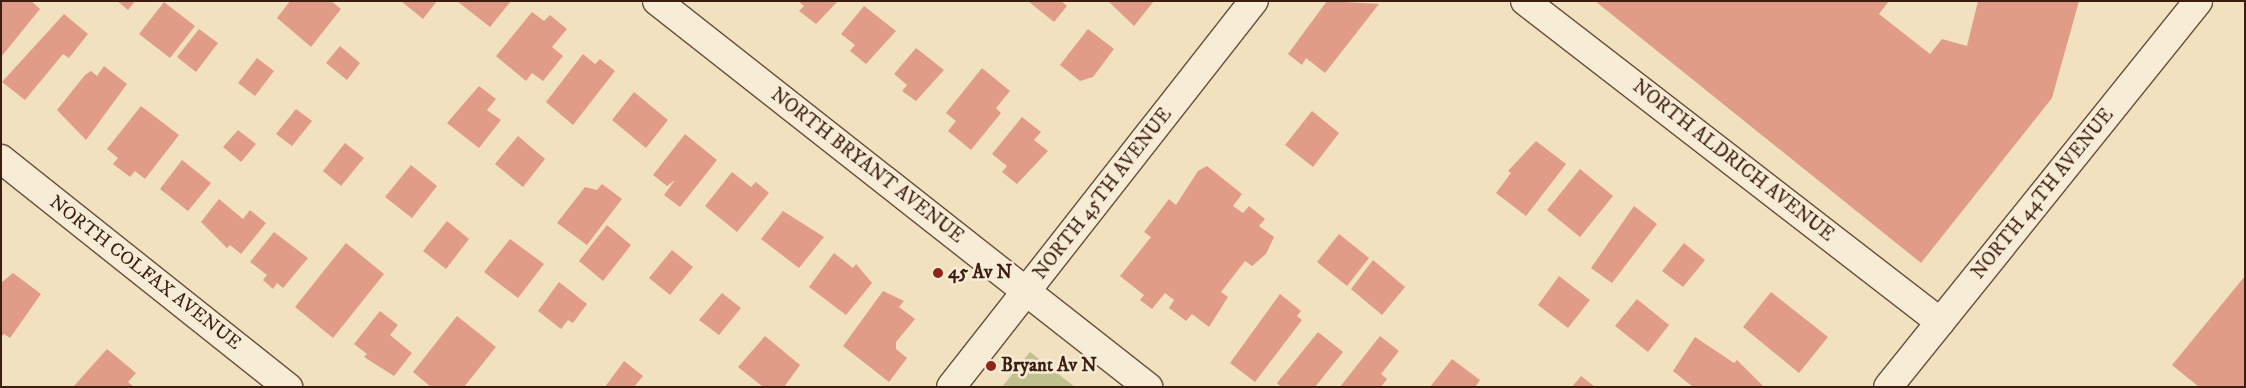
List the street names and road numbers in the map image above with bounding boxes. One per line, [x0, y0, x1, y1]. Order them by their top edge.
street label: NORTH ALDRICH AVENUE [1628, 75, 1838, 247]
street label: NORTH BRYANT AVENUE [766, 84, 968, 248]
street label: NORTH 45TH AVENUE [1029, 104, 1177, 284]
street label: NORTH 44TH AVENUE [1967, 104, 2119, 284]
street label: NORTH COLFAX AVENUE [45, 191, 245, 355]

